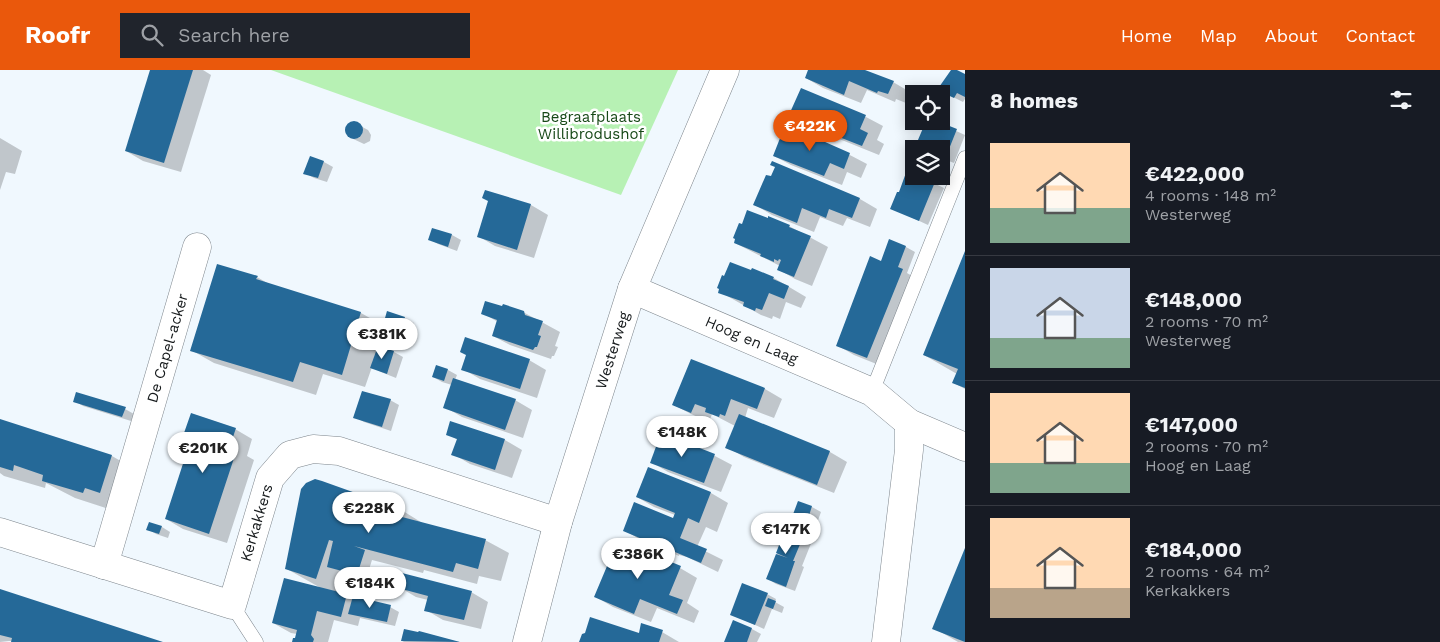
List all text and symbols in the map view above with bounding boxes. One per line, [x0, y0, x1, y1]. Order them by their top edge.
search box [120, 13, 470, 58]
text: Roofr [25, 21, 90, 49]
icon: search [138, 21, 166, 49]
text: Search here [178, 24, 290, 47]
text: Home [1121, 25, 1172, 46]
text: Map [1200, 25, 1237, 46]
text: About [1265, 25, 1317, 46]
text: Contact [1345, 25, 1415, 46]
map controls [905, 85, 950, 185]
button: locate [905, 85, 950, 130]
icon: filters [1387, 86, 1415, 114]
text: 8 homes [990, 88, 1078, 113]
park label: Begraafplaats Willibrodushof [538, 108, 644, 143]
pin: €422K [775, 109, 845, 152]
text: €422K [784, 116, 836, 135]
button: layers [905, 140, 950, 185]
text: €422,000 [1145, 161, 1245, 186]
icon: home [1030, 163, 1090, 223]
text: 4 rooms · 148 m² [1145, 186, 1276, 205]
text: Westerweg [1145, 205, 1231, 224]
text: €148,000 [1145, 287, 1242, 312]
icon: home [1030, 288, 1090, 348]
street label: De Capel-acker [143, 291, 192, 405]
street label: Westerweg [592, 309, 633, 391]
street label: Hoog en Laag [702, 312, 801, 368]
text: 2 rooms · 70 m² [1145, 312, 1268, 331]
pin: €381K [347, 318, 417, 360]
text: €381K [358, 324, 406, 343]
text: Westerweg [1145, 331, 1231, 350]
text: €147,000 [1145, 412, 1238, 437]
icon: home [1030, 413, 1090, 473]
pin: €148K [647, 416, 717, 458]
text: €148K [657, 422, 707, 441]
pin: €201K [168, 432, 238, 474]
text: 2 rooms · 70 m² [1145, 437, 1268, 456]
text: €201K [178, 438, 228, 457]
text: Hoog en Laag [1145, 456, 1251, 475]
street label: Kerkakkers [237, 482, 277, 564]
pin: €228K [334, 492, 404, 534]
text: €228K [343, 498, 395, 517]
pin: €147K [751, 512, 821, 555]
text: €147K [762, 519, 810, 538]
text: €184,000 [1145, 537, 1242, 562]
pin: €386K [603, 538, 673, 580]
icon: home [1030, 538, 1090, 598]
text: €386K [612, 544, 664, 563]
text: 2 rooms · 64 m² [1145, 562, 1270, 581]
pin: €184K [335, 566, 405, 609]
text: €184K [345, 573, 395, 592]
text: Kerkakkers [1145, 581, 1230, 600]

